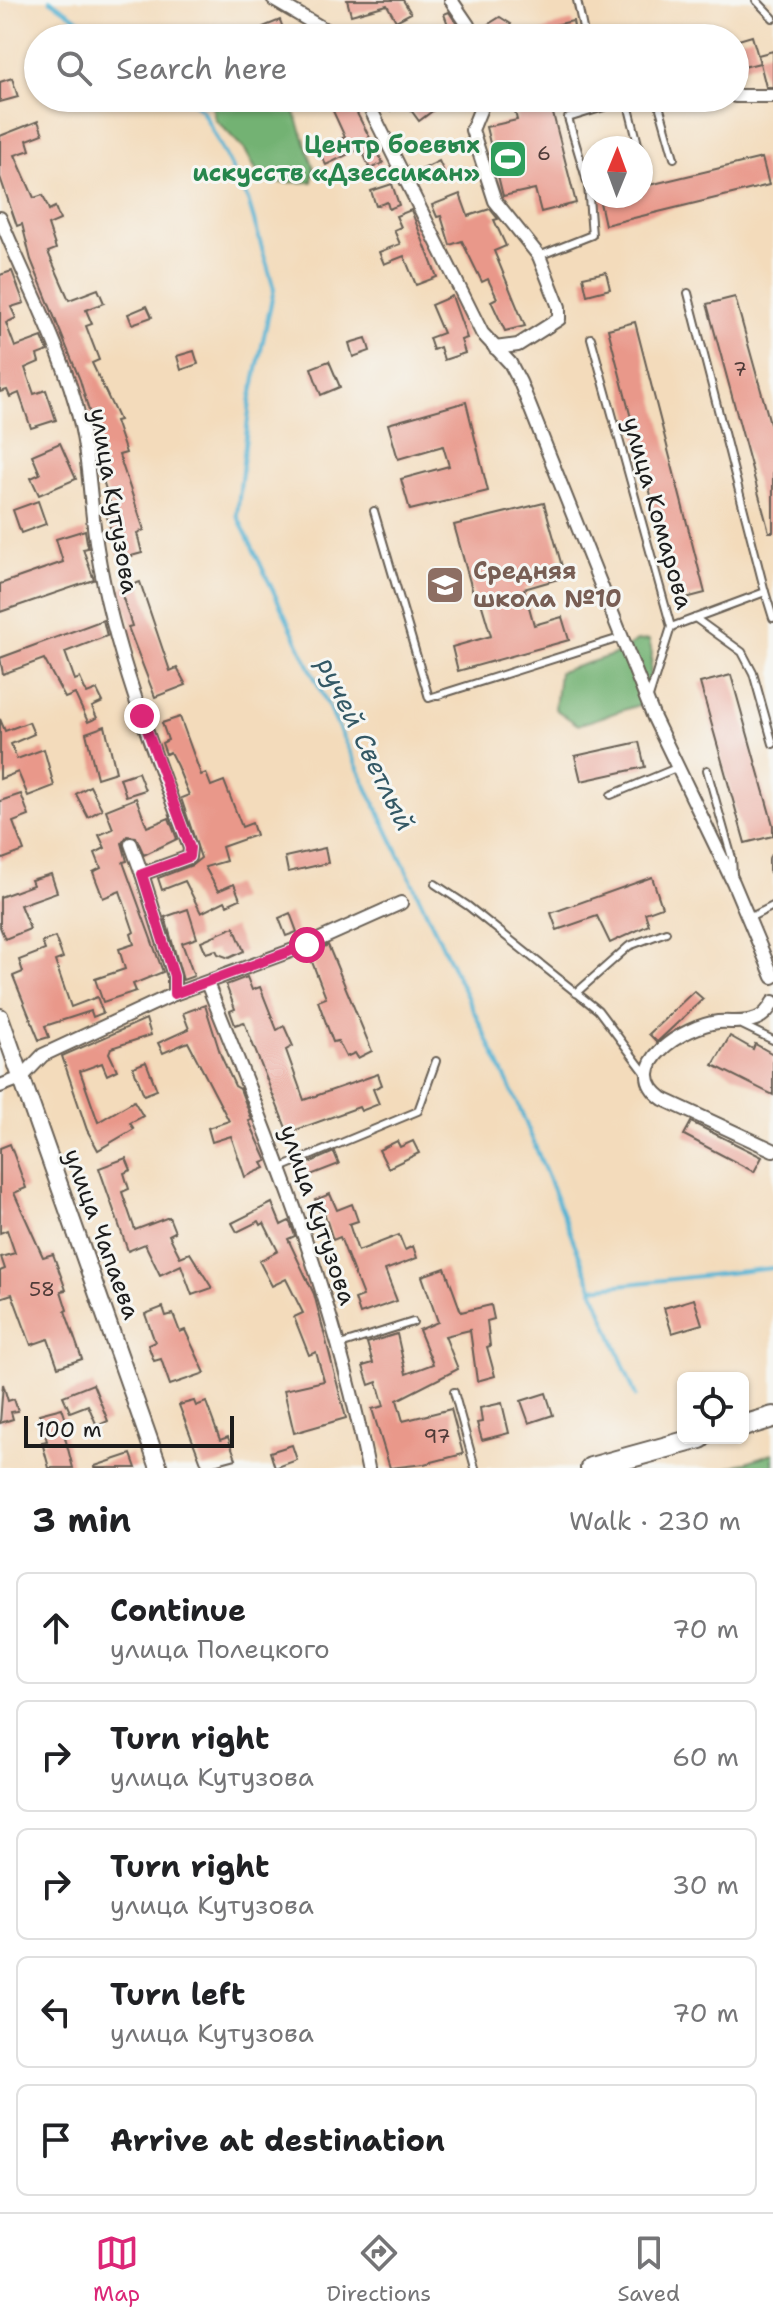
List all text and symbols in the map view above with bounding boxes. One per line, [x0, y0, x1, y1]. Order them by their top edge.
search box [24, 24, 749, 112]
icon: search [52, 46, 96, 90]
text: Search here [116, 48, 287, 89]
place label: Центр боевых искусств «Дзессикан» [192, 129, 480, 189]
north arrow [581, 136, 653, 208]
sports icon: Центр боевых искусств «Дзессикан» [487, 138, 529, 180]
house number: 6 [537, 140, 551, 166]
house number: 7 [733, 356, 747, 382]
street label: улица Кутузова [82, 406, 146, 597]
street label: улица Комарова [615, 413, 701, 613]
place label: Средняя школа №10 [473, 555, 622, 615]
school or university icon: Средняя школа №10 [424, 564, 466, 606]
water label: ручей Светлый [309, 650, 424, 836]
route end [124, 698, 160, 734]
route start [289, 927, 325, 963]
street label: улица Кутузова [272, 1121, 364, 1309]
street label: улица Чапаева [56, 1144, 148, 1324]
house number: 58 [29, 1276, 55, 1302]
map controls [677, 1372, 749, 1444]
button: locate [677, 1372, 749, 1444]
scale bar [24, 1412, 234, 1448]
text: 100 m [36, 1415, 102, 1444]
house number: 97 [424, 1423, 450, 1449]
text: 3 min [32, 1497, 131, 1543]
text: Walk · 230 m [569, 1503, 741, 1538]
text: Continue [110, 1590, 246, 1631]
icon: ahead [34, 1606, 78, 1650]
text: 70 m [672, 1611, 739, 1646]
text: улица Полецкого [110, 1631, 330, 1666]
text: Turn right [110, 1718, 269, 1759]
icon: right [34, 1734, 78, 1778]
text: 60 m [672, 1739, 739, 1774]
text: улица Кутузова [110, 1759, 314, 1794]
text: Turn right [110, 1846, 269, 1887]
icon: right [34, 1862, 78, 1906]
text: 30 m [672, 1867, 739, 1902]
text: улица Кутузова [110, 1887, 314, 1922]
text: Turn left [110, 1974, 245, 2015]
icon: left [34, 1990, 78, 2034]
text: 70 m [672, 1995, 739, 2030]
text: улица Кутузова [110, 2015, 314, 2050]
icon: arrive [34, 2118, 78, 2162]
text: Arrive at destination [110, 2120, 445, 2161]
tab: Map [93, 2231, 140, 2308]
tab: Directions [326, 2231, 431, 2308]
tab: Saved [617, 2231, 680, 2308]

